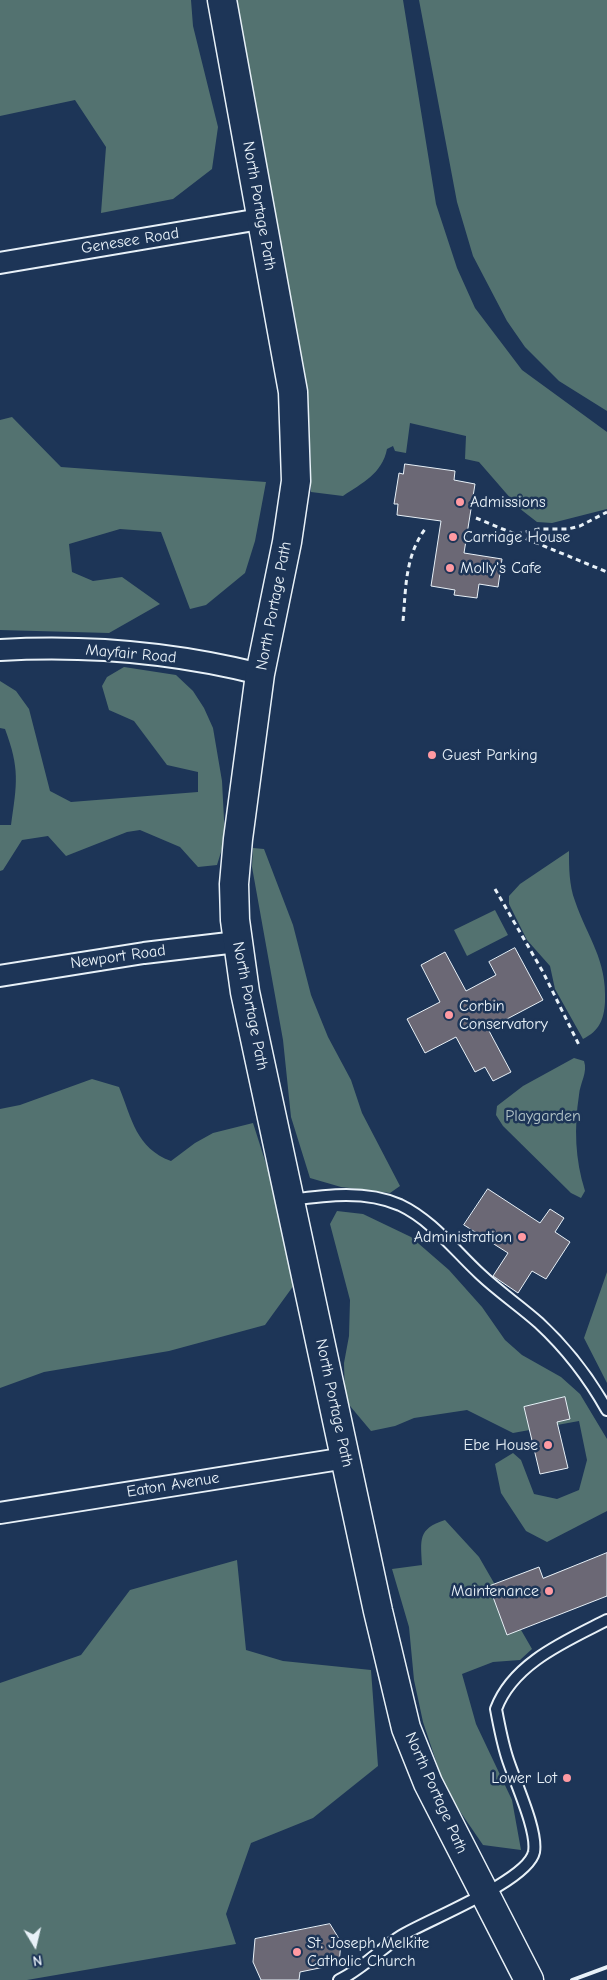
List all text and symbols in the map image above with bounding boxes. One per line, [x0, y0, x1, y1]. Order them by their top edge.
street label: North Portage Path [238, 140, 280, 272]
street label: Genesee Road [80, 224, 180, 258]
place label: Admissions [470, 492, 546, 512]
marker: Admissions [454, 496, 466, 508]
place label: Carriage House [463, 527, 570, 547]
marker: Carriage House [447, 531, 459, 543]
street label: North Portage Path [252, 540, 296, 672]
place label: Molly's Cafe [460, 558, 541, 578]
marker: Molly's Cafe [444, 562, 456, 574]
street label: Mayfair Road [85, 640, 177, 668]
place label: Guest Parking [442, 745, 538, 765]
marker: Guest Parking [426, 749, 438, 761]
street label: North Portage Path [228, 940, 272, 1072]
street label: Newport Road [69, 941, 167, 973]
place label: Corbin Conservatory [459, 996, 548, 1034]
marker: Corbin Conservatory [443, 1009, 455, 1021]
park label: Playgarden [505, 1106, 581, 1126]
place label: Administration [414, 1227, 512, 1247]
marker: Administration [516, 1231, 528, 1243]
street label: North Portage Path [311, 1337, 357, 1469]
place label: Ebe House [464, 1435, 538, 1455]
marker: Ebe House [542, 1439, 554, 1451]
street label: Eaton Avenue [125, 1468, 221, 1502]
place label: Maintenance [451, 1581, 539, 1601]
marker: Maintenance [543, 1585, 555, 1597]
street label: North Portage Path [401, 1729, 471, 1857]
place label: Lower Lot [491, 1768, 557, 1788]
marker: Lower Lot [561, 1772, 573, 1784]
north arrow [10, 1920, 60, 1970]
place label: St. Joseph Melkite Catholic Church [307, 1933, 429, 1971]
marker: St. Joseph Melkite Catholic Church [291, 1946, 303, 1958]
text: N [32, 1951, 43, 1969]

